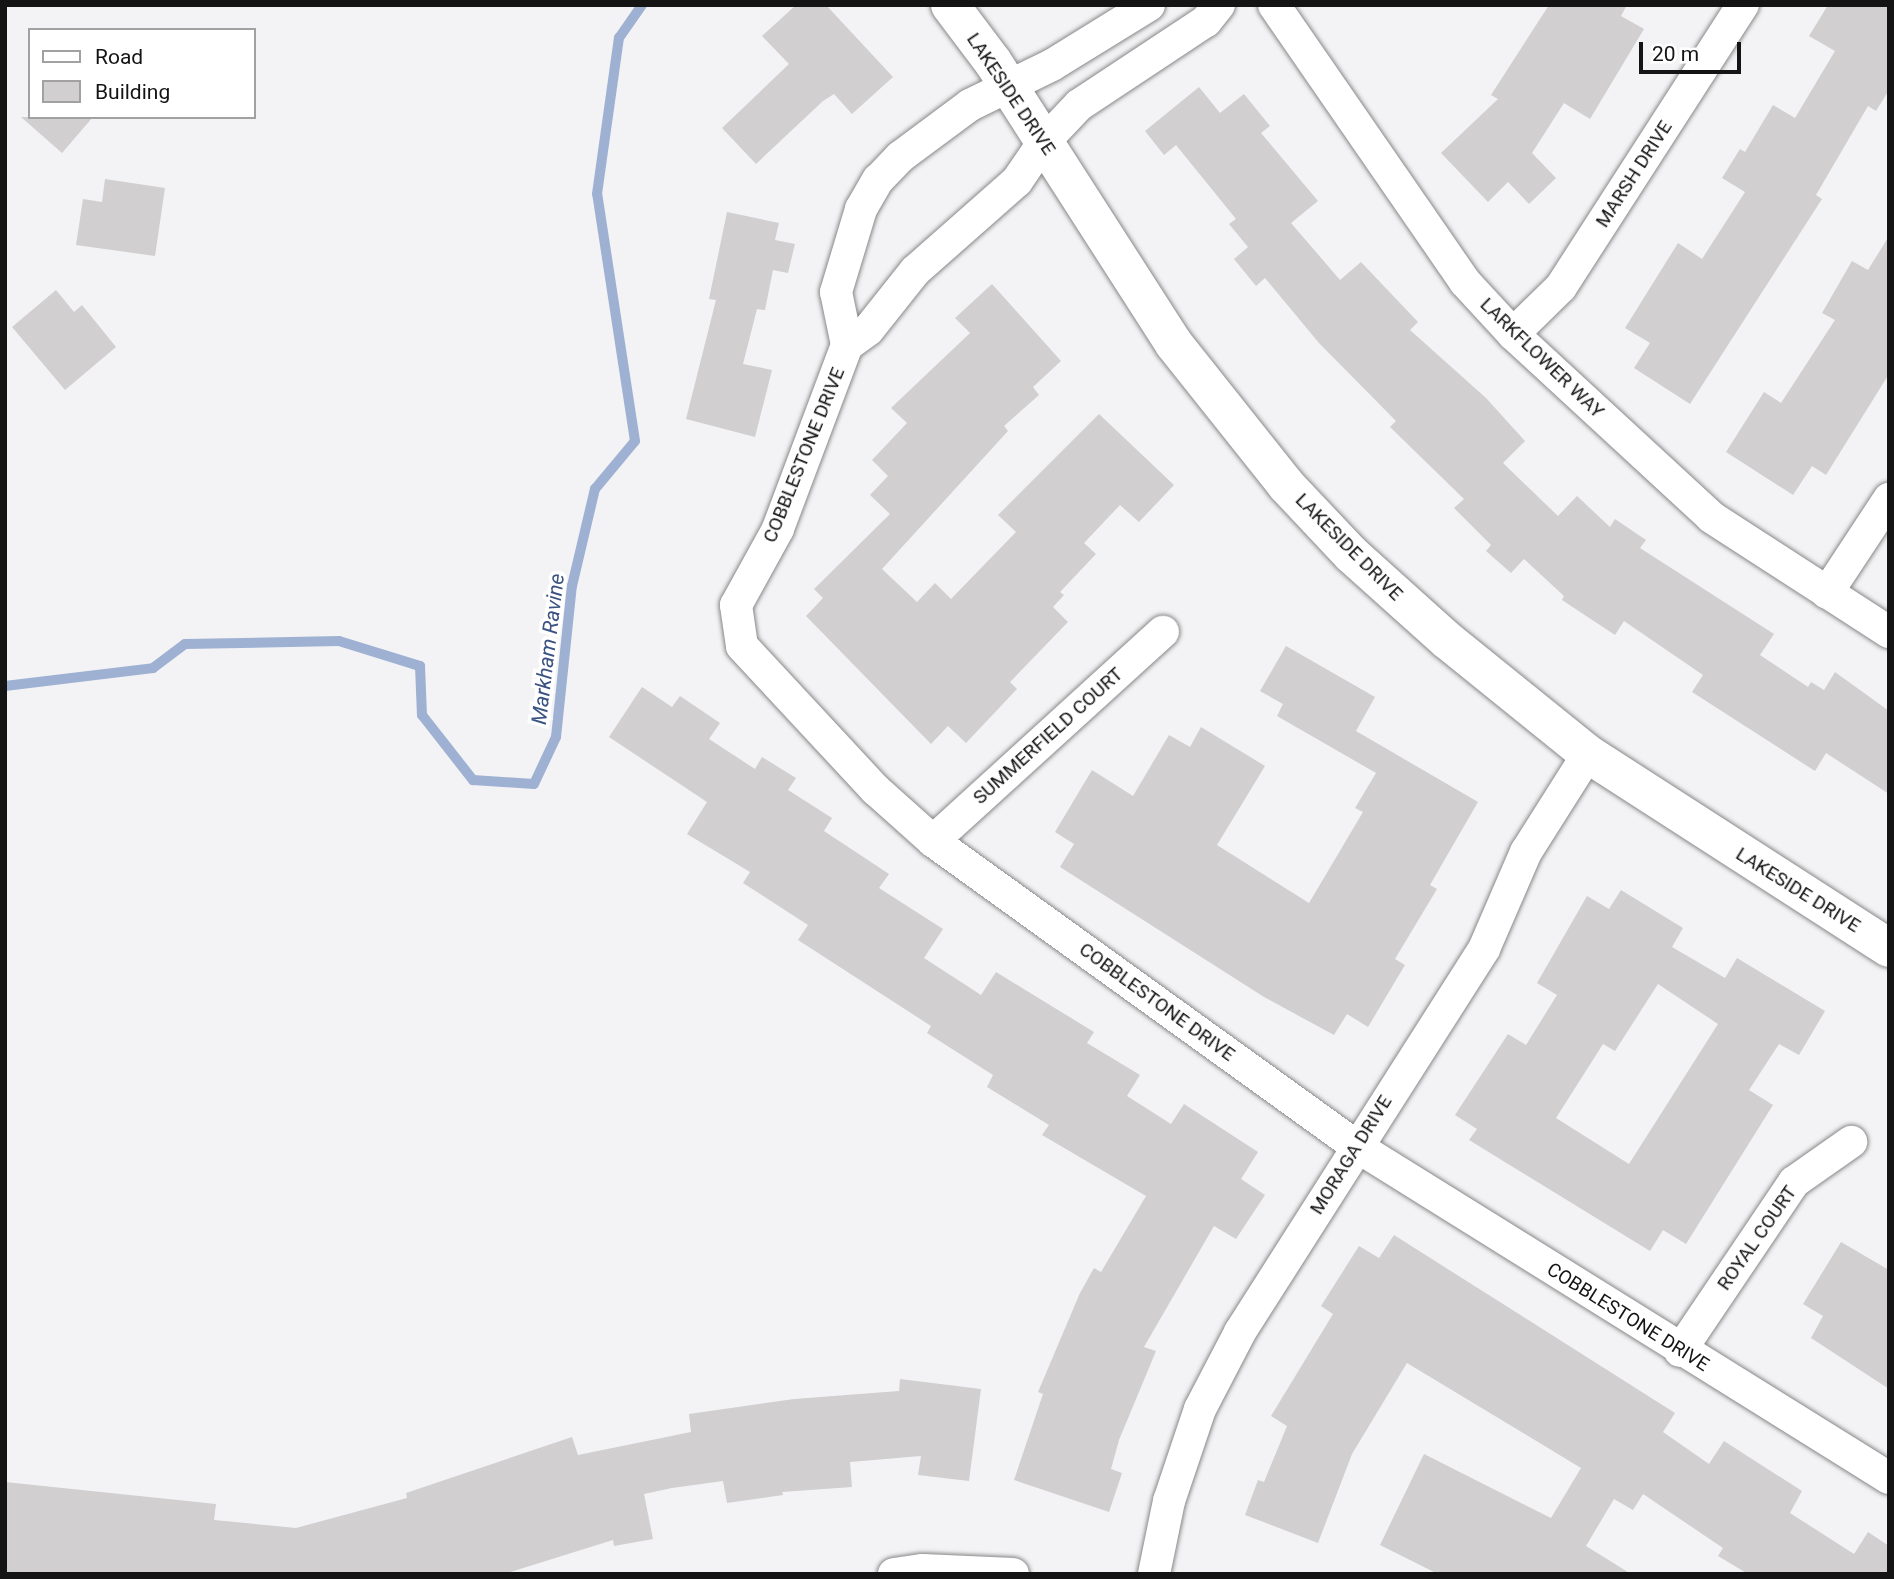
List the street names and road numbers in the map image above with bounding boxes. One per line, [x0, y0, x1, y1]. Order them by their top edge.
street label: LAKESIDE DRIVE [962, 29, 1060, 159]
street label: MARSH DRIVE [1591, 116, 1677, 232]
street label: LARKFLOWER WAY [1475, 293, 1609, 423]
street label: COBBLESTONE DRIVE [758, 364, 850, 546]
street label: LAKESIDE DRIVE [1291, 489, 1407, 605]
street label: SUMMERFIELD COURT [969, 663, 1127, 809]
street label: LAKESIDE DRIVE [1732, 843, 1864, 937]
street label: COBBLESTONE DRIVE [1075, 938, 1239, 1066]
street label: MORAGA DRIVE [1305, 1091, 1397, 1219]
street label: ROYAL COURT [1713, 1181, 1801, 1295]
street label: COBBLESTONE DRIVE [1543, 1258, 1713, 1376]

